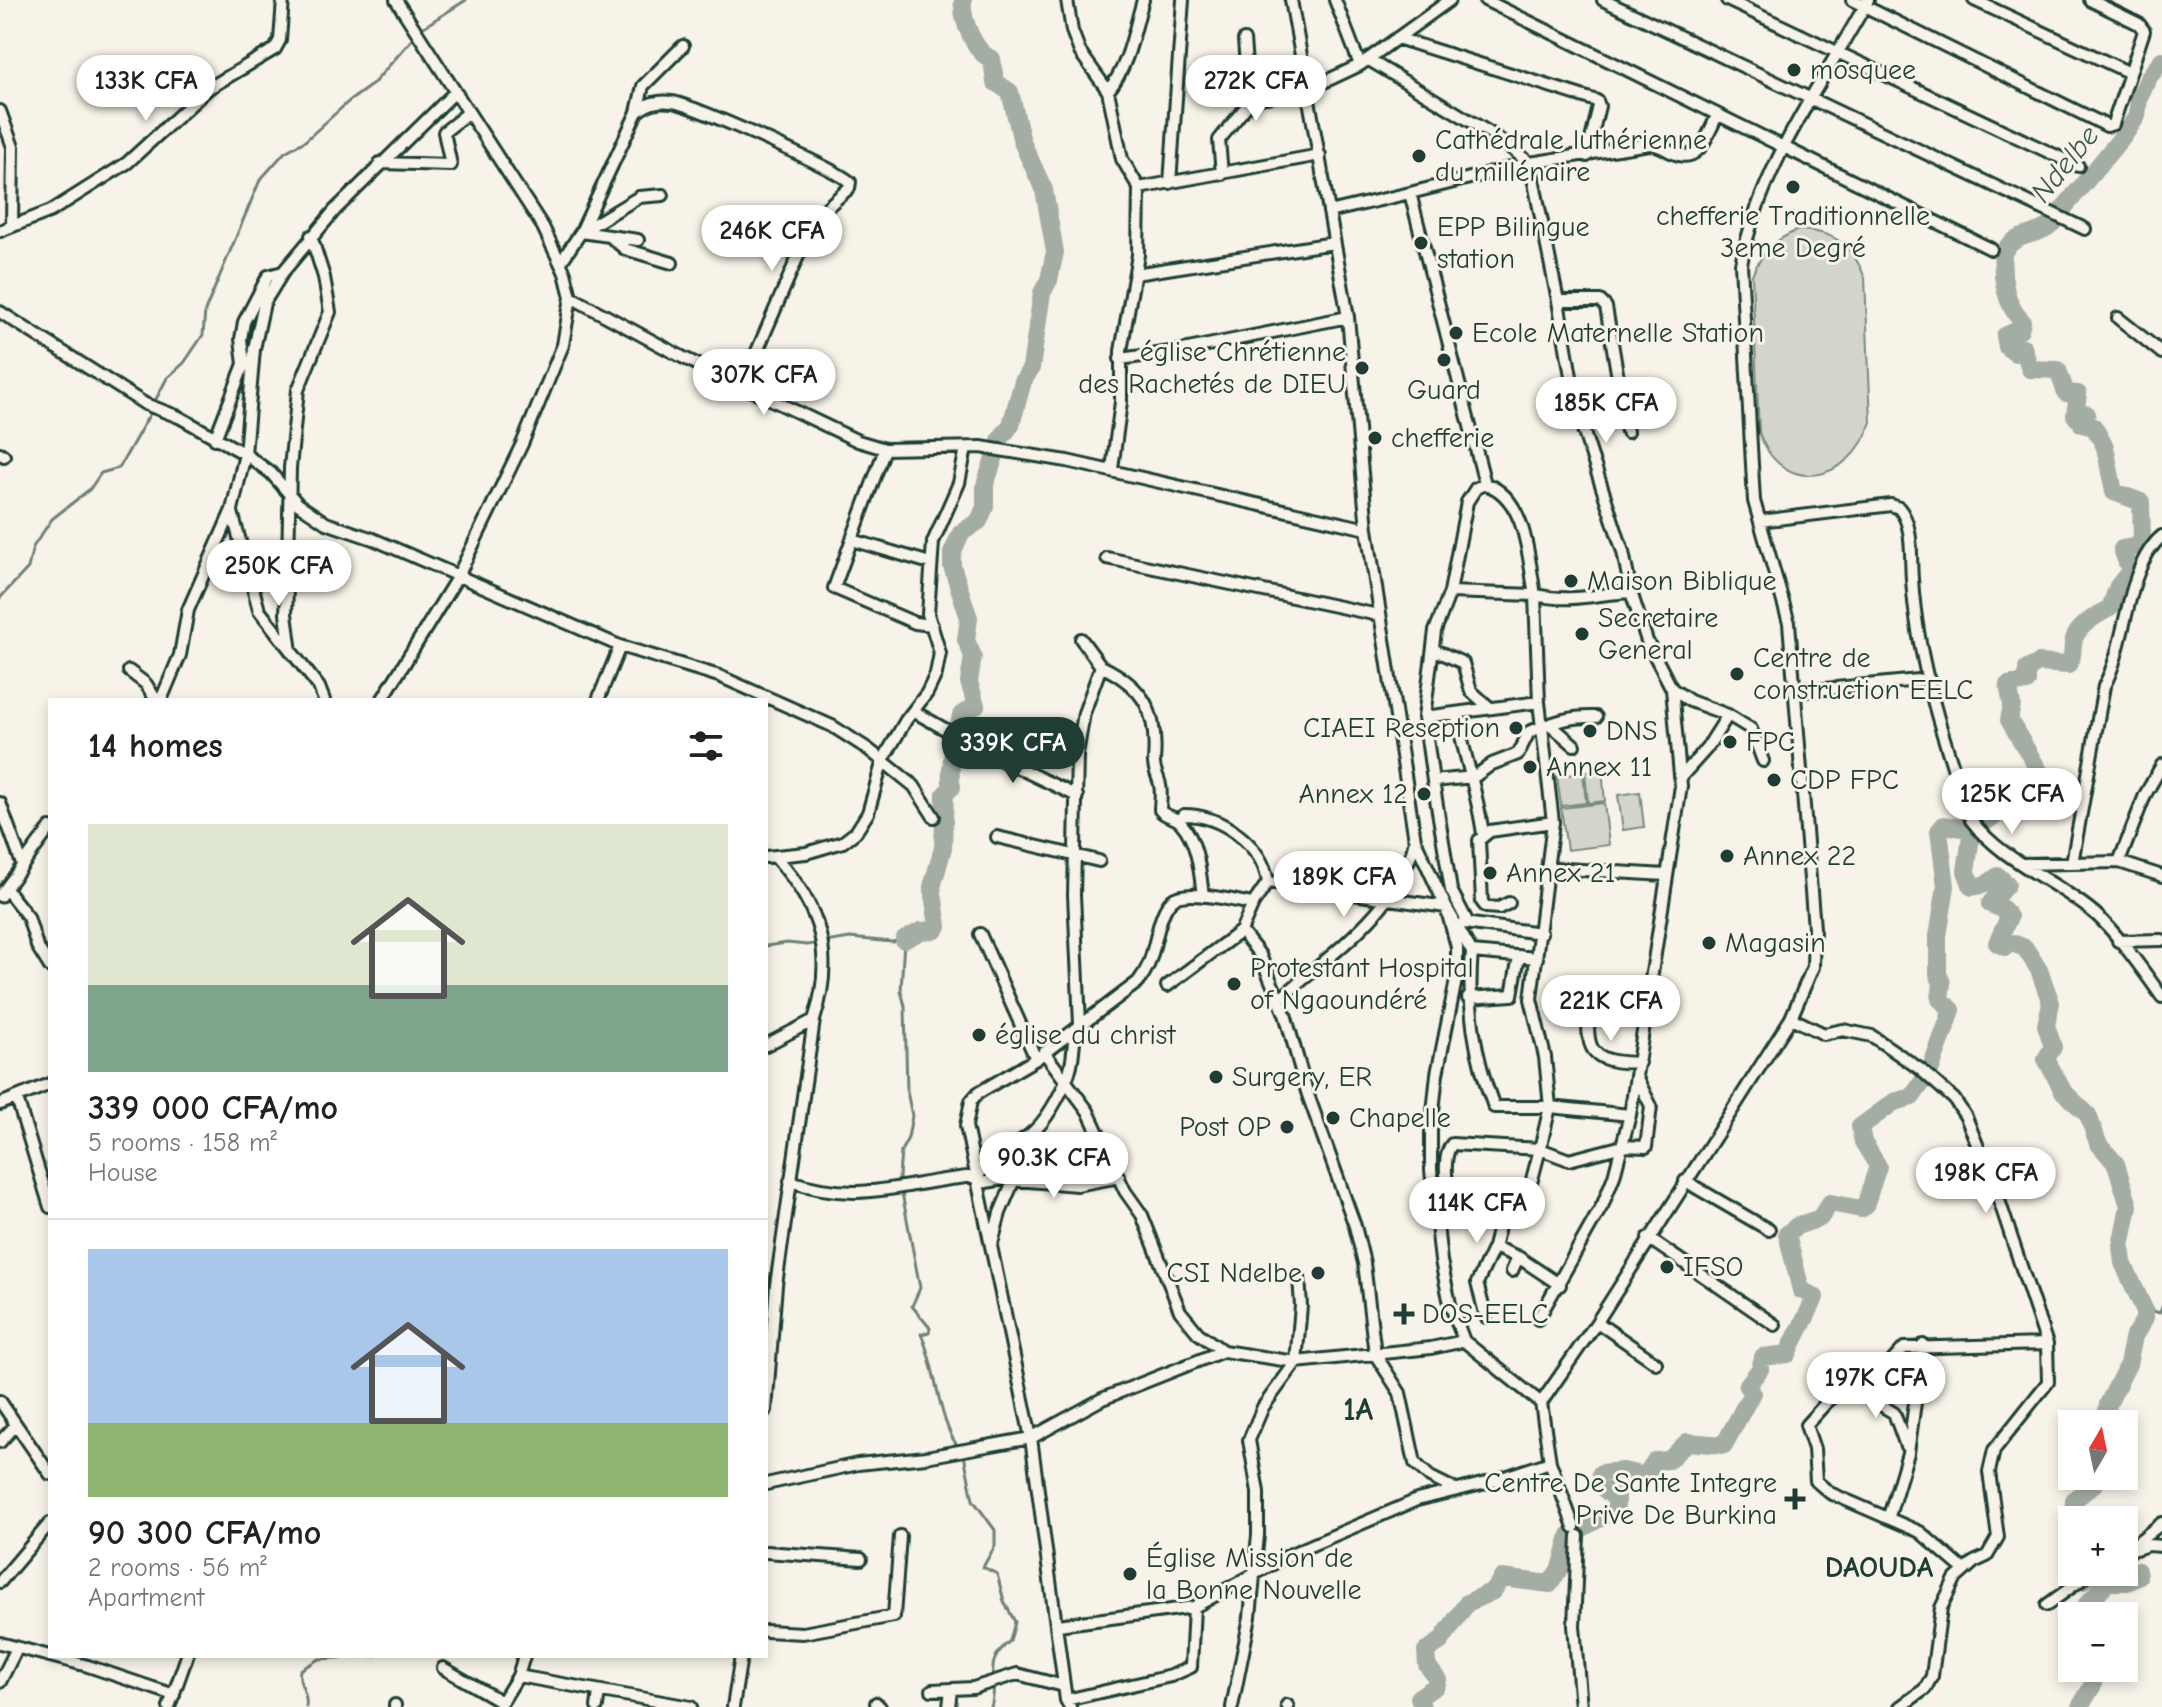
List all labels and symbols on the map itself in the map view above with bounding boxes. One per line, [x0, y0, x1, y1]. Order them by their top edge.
place label: mosquee [1810, 54, 1916, 86]
pin: 133K CFA [63, 55, 229, 123]
pin: 272K CFA [1173, 55, 1339, 123]
marker: mosquee [1785, 61, 1803, 79]
water label: Ndelbe [2024, 119, 2106, 209]
place label: Cathédrale luthérienne du millénaire [1435, 124, 1707, 188]
marker: Cathédrale luthérienne du millénaire [1410, 147, 1428, 165]
marker: chefferie Traditionnelle 3eme Degré [1784, 178, 1802, 196]
place label: chefferie Traditionnelle 3eme Degré [1656, 200, 1930, 264]
pin: 246K CFA [689, 205, 855, 273]
place label: EPP Bilingue station [1437, 211, 1589, 275]
marker: EPP Bilingue station [1412, 234, 1430, 252]
place label: Ecole Maternelle Station [1472, 317, 1764, 349]
marker: Ecole Maternelle Station [1447, 324, 1465, 342]
place label: église Chrétienne des Rachetés de DIEU [1078, 336, 1346, 400]
pin: 307K CFA [681, 349, 847, 417]
marker: Guard [1435, 351, 1453, 369]
marker: église Chrétienne des Rachetés de DIEU [1353, 359, 1371, 377]
place label: Guard [1407, 374, 1481, 406]
pin: 185K CFA [1523, 377, 1689, 445]
place label: chefferie [1391, 422, 1494, 454]
marker: chefferie [1366, 429, 1384, 447]
pin: 250K CFA [196, 540, 362, 608]
place label: Maison Biblique [1587, 565, 1776, 597]
marker: Maison Biblique [1562, 572, 1580, 590]
place label: Secretaire General [1598, 602, 1718, 666]
marker: Secretaire General [1573, 625, 1591, 643]
place label: Centre de construction EELC [1753, 642, 1973, 706]
marker: Centre de construction EELC [1728, 665, 1746, 683]
place label: CIAEI Reseption [1303, 712, 1500, 744]
place label: DNS [1606, 715, 1658, 747]
pin: 339K CFA [930, 717, 1096, 785]
marker: CIAEI Reseption [1507, 719, 1525, 737]
marker: DNS [1581, 722, 1599, 740]
place label: FPC [1746, 726, 1795, 758]
marker: FPC [1721, 733, 1739, 751]
place label: Annex 11 [1546, 751, 1652, 783]
marker: Annex 11 [1521, 758, 1539, 776]
place label: CDP FPC [1790, 764, 1899, 796]
pin: 125K CFA [1929, 768, 2095, 836]
marker: CDP FPC [1765, 771, 1783, 789]
place label: Annex 12 [1298, 778, 1408, 810]
marker: Annex 12 [1415, 785, 1433, 803]
place label: Annex 22 [1743, 840, 1856, 872]
marker: Annex 22 [1718, 847, 1736, 865]
pin: 189K CFA [1261, 851, 1427, 919]
place label: Annex 21 [1506, 857, 1616, 889]
marker: Annex 21 [1481, 864, 1499, 882]
place label: Magasin [1725, 927, 1826, 959]
marker: Magasin [1700, 934, 1718, 952]
place label: Protestant Hospital of Ngaoundéré [1250, 952, 1474, 1016]
marker: Protestant Hospital of Ngaoundéré [1225, 975, 1243, 993]
pin: 221K CFA [1528, 975, 1694, 1043]
place label: église du christ [995, 1019, 1176, 1051]
marker: église du christ [970, 1026, 988, 1044]
place label: Surgery, ER [1232, 1061, 1372, 1093]
marker: Surgery, ER [1207, 1068, 1225, 1086]
place label: Chapelle [1349, 1102, 1451, 1134]
marker: Chapelle [1324, 1109, 1342, 1127]
place label: Post OP [1179, 1111, 1271, 1143]
marker: Post OP [1278, 1118, 1296, 1136]
pin: 90.3K CFA [962, 1132, 1146, 1200]
pin: 198K CFA [1903, 1147, 2069, 1215]
pin: 114K CFA [1394, 1177, 1560, 1245]
place label: IFSO [1683, 1251, 1744, 1283]
place label: CSI Ndelbe [1167, 1257, 1302, 1289]
marker: IFSO [1658, 1258, 1676, 1276]
marker: CSI Ndelbe [1309, 1264, 1327, 1282]
place label: DOS-EELC [1422, 1298, 1548, 1330]
marker: DOS-EELC [1393, 1303, 1415, 1325]
pin: 197K CFA [1793, 1352, 1959, 1420]
district label: 1A [1343, 1391, 1373, 1428]
north arrow [2058, 1410, 2138, 1490]
place label: Centre De Sante Integre Prive De Burkina [1484, 1467, 1777, 1531]
marker: Centre De Sante Integre Prive De Burkina [1784, 1488, 1806, 1510]
place label: Église Mission de la Bonne Nouvelle [1146, 1541, 1361, 1606]
district label: DAOUDA [1825, 1550, 1934, 1585]
marker: Église Mission de la Bonne Nouvelle [1121, 1565, 1139, 1583]

